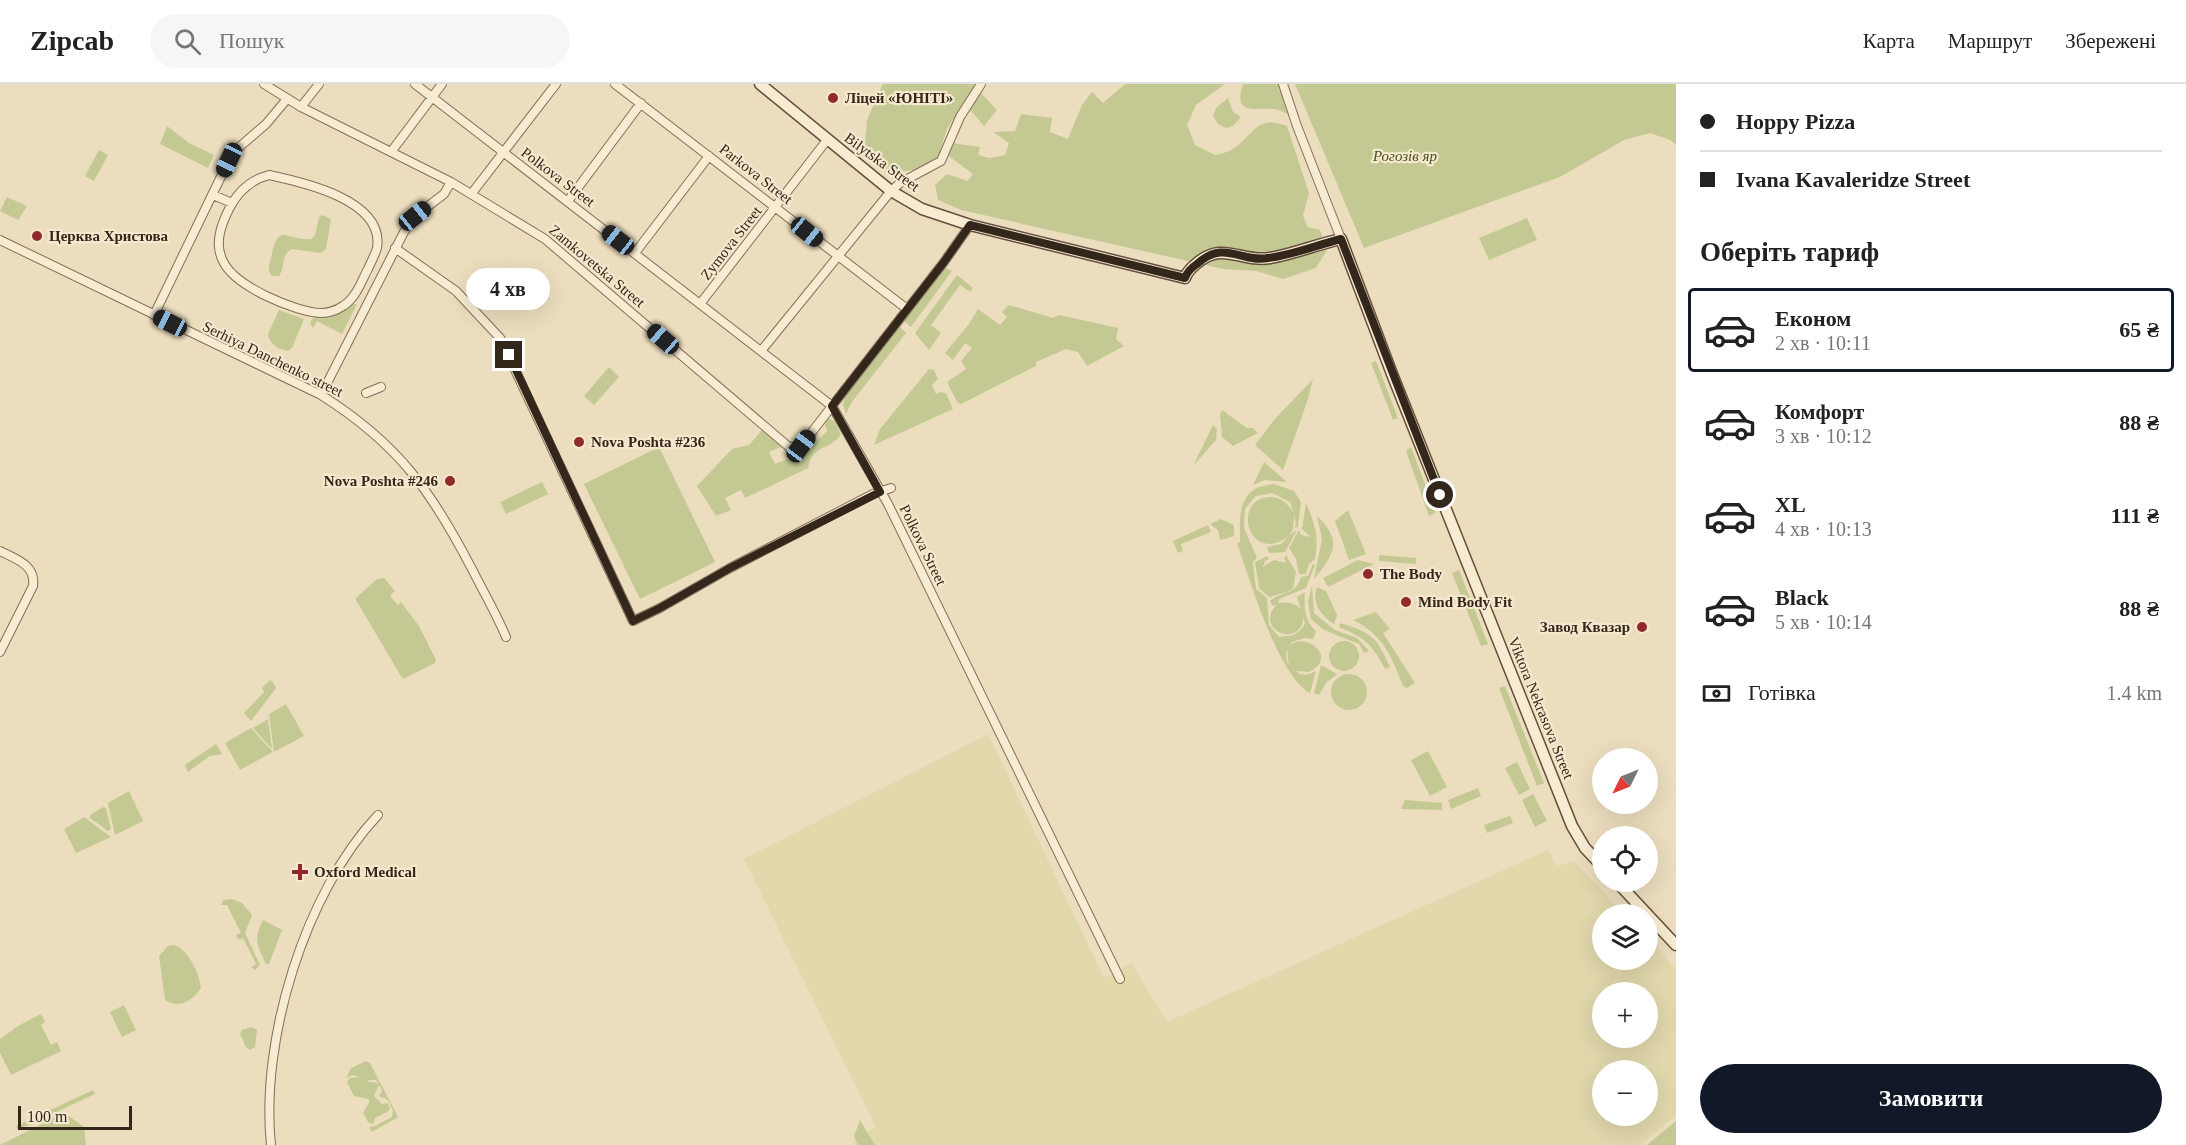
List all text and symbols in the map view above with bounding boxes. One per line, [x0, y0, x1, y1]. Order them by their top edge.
search box [150, 14, 570, 68]
text: Zipcab [30, 25, 114, 56]
icon: search [171, 25, 204, 58]
text: Пошук [219, 28, 285, 53]
text: Карта [1863, 29, 1915, 53]
text: Маршрут [1948, 29, 2032, 53]
text: Збережені [2065, 29, 2156, 53]
place label: Ліцей «ЮНІТІ» [845, 90, 953, 106]
marker: Ліцей «ЮНІТІ» [826, 91, 840, 105]
text: Hoppy Pizza [1736, 109, 1855, 134]
street label: Bilytska Street [841, 129, 923, 195]
car [213, 140, 245, 180]
street label: Parkova Street [716, 141, 796, 208]
street label: Polkova Street [518, 144, 599, 210]
park label: Рогозів яр [1372, 148, 1438, 164]
text: Ivana Kavaleridze Street [1736, 167, 1970, 192]
car [395, 198, 435, 234]
street label: Zymova Street [697, 202, 765, 283]
car [787, 214, 827, 250]
street label: Zamkovetska Street [546, 221, 649, 311]
car [598, 222, 638, 258]
place label: Церква Христова [49, 228, 169, 244]
marker: Церква Христова [30, 229, 44, 243]
text: Оберіть тариф [1700, 237, 1879, 267]
callout: 4 хв [467, 268, 551, 310]
text: 4 хв [490, 278, 526, 300]
icon: car [1703, 303, 1757, 357]
text: Економ [1775, 306, 1851, 331]
car [150, 307, 190, 339]
text: 65 ₴ [2119, 317, 2159, 342]
street label: Serhiya Danchenko street [200, 318, 347, 400]
car [644, 320, 682, 358]
text: 2 хв · 10:11 [1775, 332, 1871, 354]
route end [495, 341, 522, 368]
icon: car [1703, 396, 1757, 450]
text: Комфорт [1775, 399, 1864, 424]
text: 88 ₴ [2119, 410, 2159, 435]
text: 3 хв · 10:12 [1775, 425, 1872, 447]
car [783, 426, 819, 466]
place label: Nova Poshta #236 [591, 434, 706, 450]
marker: Nova Poshta #236 [572, 435, 586, 449]
place label: Nova Poshta #246 [324, 473, 438, 489]
marker: Nova Poshta #246 [443, 474, 457, 488]
route start [1426, 481, 1453, 508]
icon: car [1703, 489, 1757, 543]
text: XL [1775, 492, 1806, 517]
street label: Polkova Street [897, 502, 950, 589]
text: 111 ₴ [2111, 503, 2159, 528]
text: 4 хв · 10:13 [1775, 518, 1872, 540]
place label: The Body [1380, 566, 1443, 582]
marker: The Body [1361, 567, 1375, 581]
icon: car [1703, 582, 1757, 636]
text: Black [1775, 585, 1829, 610]
place label: Mind Body Fit [1418, 594, 1512, 610]
marker: Mind Body Fit [1399, 595, 1413, 609]
text: 88 ₴ [2119, 596, 2159, 621]
text: 5 хв · 10:14 [1775, 611, 1872, 633]
place label: Завод Квазар [1540, 619, 1630, 635]
marker: Завод Квазар [1635, 620, 1649, 634]
street label: Viktora Nekrasova Street [1505, 635, 1577, 782]
icon: cash [1700, 677, 1733, 710]
text: Готівка [1748, 680, 1816, 705]
text: 1.4 km [2106, 682, 2162, 704]
north arrow [1592, 748, 1658, 814]
map controls [1592, 748, 1658, 1126]
button: locate [1592, 826, 1658, 892]
marker: Oxford Medical [291, 863, 309, 881]
place label: Oxford Medical [314, 864, 416, 880]
button: layers [1592, 904, 1658, 970]
button: + [1592, 982, 1658, 1048]
button: − [1592, 1060, 1658, 1126]
button: Замовити [1700, 1064, 2162, 1133]
scale bar [18, 1103, 132, 1130]
text: 100 m [27, 1108, 67, 1125]

